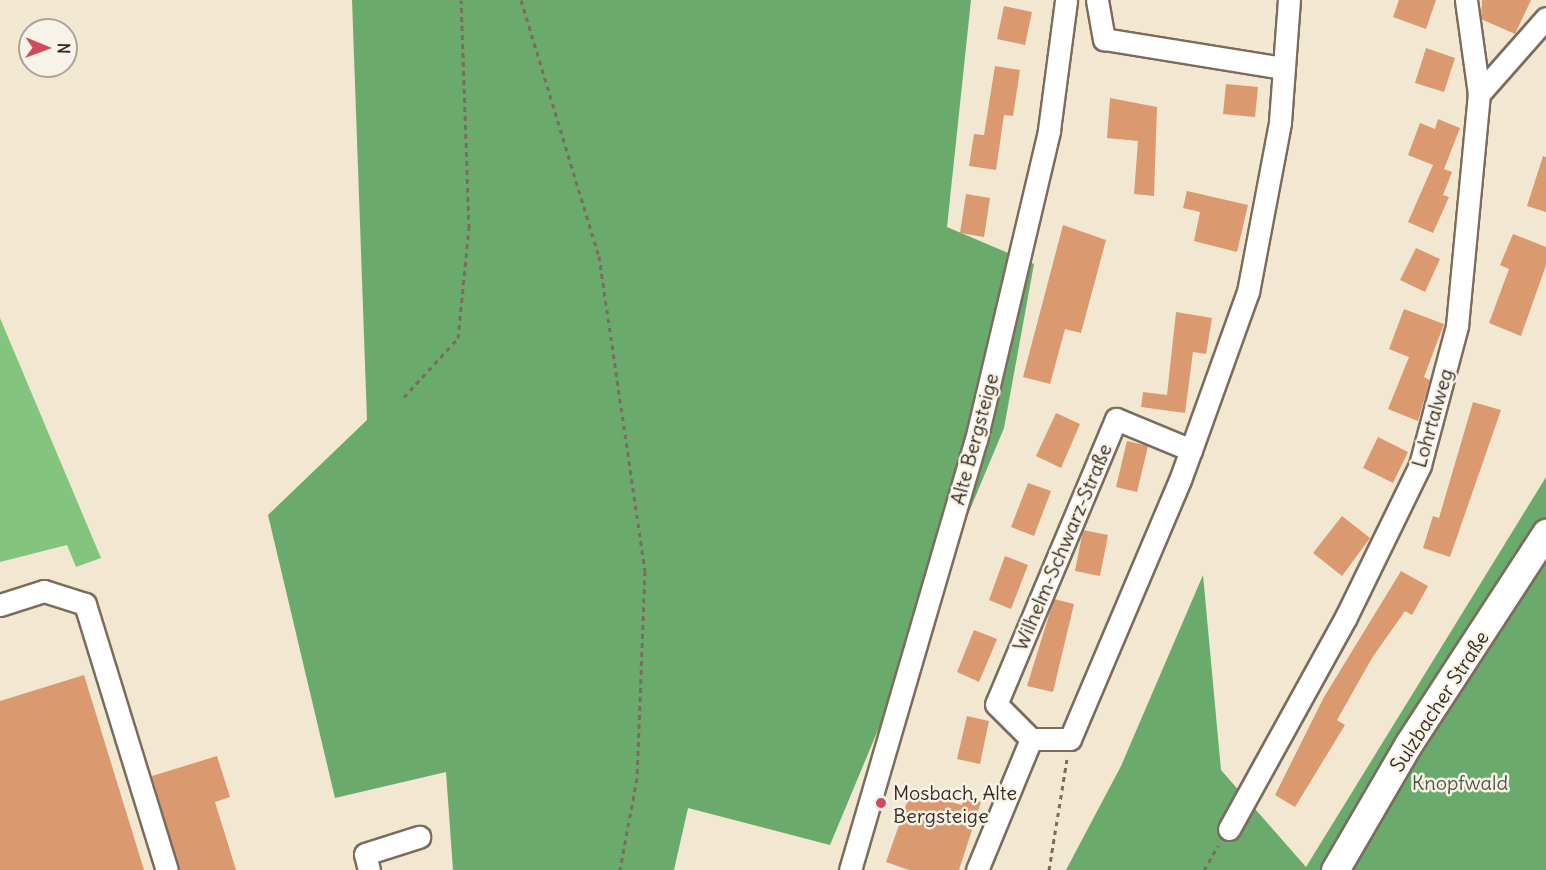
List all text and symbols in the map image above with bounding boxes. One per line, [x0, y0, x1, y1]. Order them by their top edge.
north arrow [18, 18, 78, 78]
text: N [54, 43, 74, 54]
street label: Lohrtalweg [1406, 366, 1458, 470]
street label: Alte Bergsteige [945, 371, 1003, 507]
street label: Wilhelm-Schwarz-Straße [1007, 440, 1117, 654]
street label: Sulzbacher Straße [1385, 626, 1493, 776]
park label: Knopfwald [1412, 770, 1508, 794]
place label: Mosbach, Alte Bergsteige [893, 780, 1017, 827]
marker: Mosbach, Alte Bergsteige [874, 796, 888, 810]

